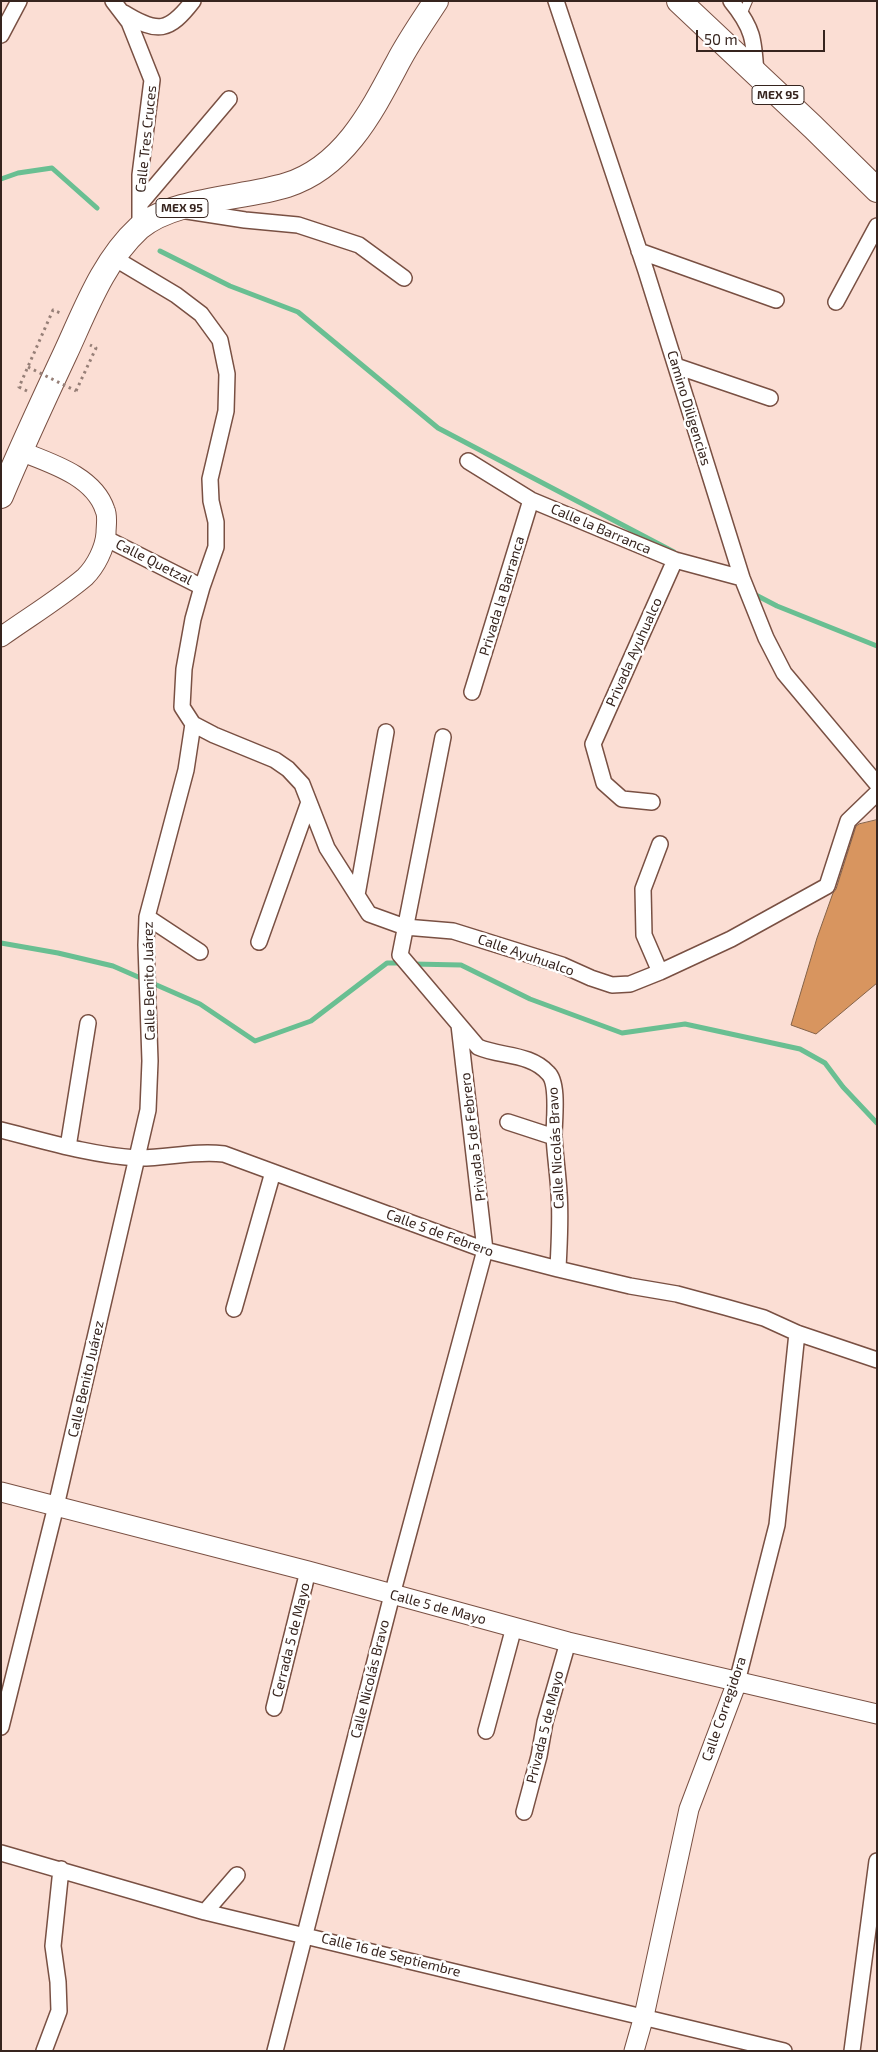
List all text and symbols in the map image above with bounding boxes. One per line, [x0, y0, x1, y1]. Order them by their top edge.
scale bar [698, 20, 827, 52]
text: 50 m [704, 30, 738, 48]
street label: Calle Tres Cruces [132, 85, 160, 193]
road number: MEX 95 [752, 86, 804, 104]
road number: MEX 95 [156, 198, 208, 218]
street label: Camino Diligencias [663, 348, 715, 468]
street label: Calle la Barranca [548, 500, 654, 558]
street label: Privada la Barranca [476, 534, 528, 658]
street label: Calle Quetzal [113, 535, 195, 589]
street label: Privada Ayuhualco [602, 595, 666, 709]
street label: Calle Benito Juárez [140, 921, 158, 1041]
street label: Calle Ayuhualco [475, 931, 577, 979]
street label: Privada 5 de Febrero [457, 1072, 489, 1202]
street label: Calle Nicolás Bravo [544, 1087, 568, 1209]
street label: Calle 5 de Febrero [384, 1206, 496, 1260]
street label: Calle Benito Juárez [64, 1319, 108, 1439]
street label: Cerrada 5 de Mayo [269, 1581, 313, 1699]
street label: Calle 5 de Mayo [388, 1586, 488, 1628]
street label: Calle Nicolás Bravo [347, 1618, 393, 1740]
street label: Calle Corregidora [698, 1654, 750, 1764]
street label: Privada 5 de Mayo [523, 1669, 567, 1785]
street label: Calle 16 de Septiembre [320, 1930, 462, 1980]

